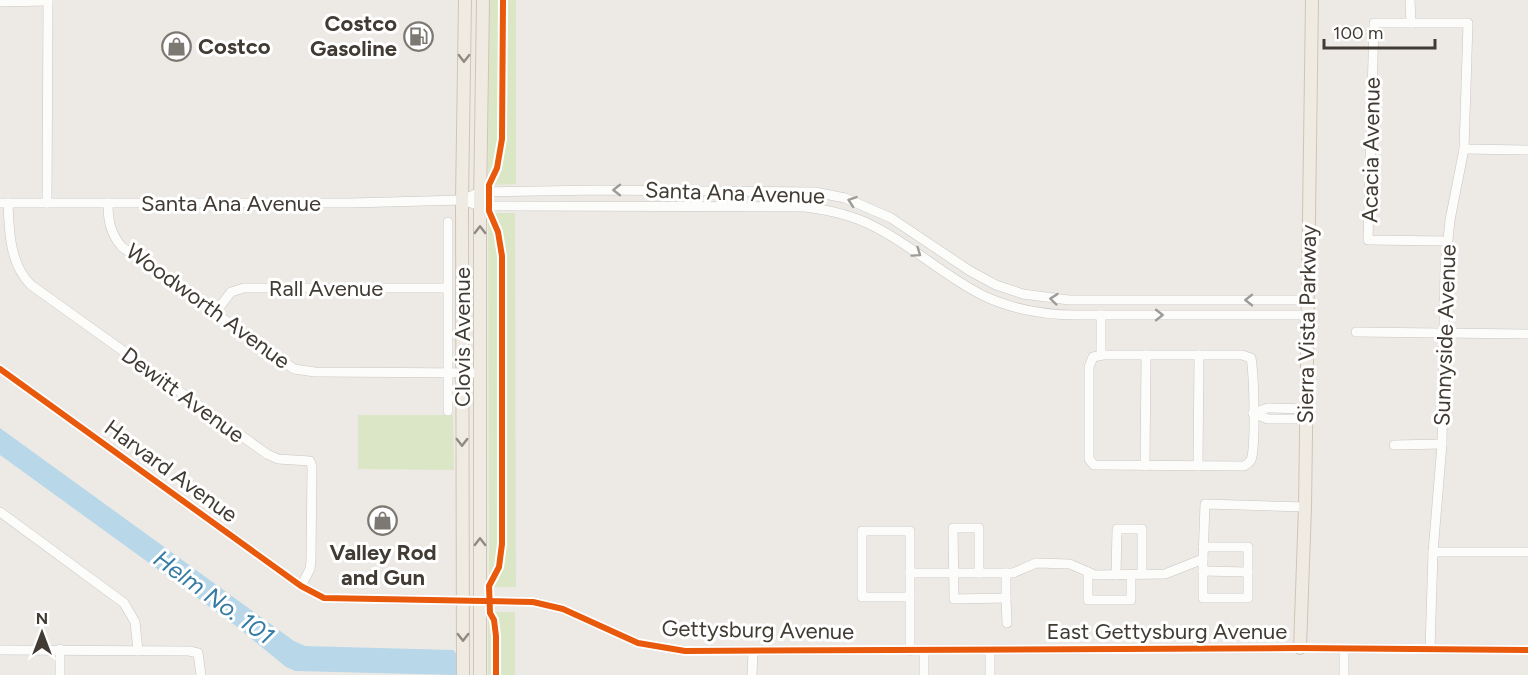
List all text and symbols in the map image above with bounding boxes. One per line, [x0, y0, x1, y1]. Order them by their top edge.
place label: Costco Gasoline [310, 10, 397, 62]
scale bar [1324, 12, 1435, 50]
fuel station icon: Costco Gasoline [402, 20, 434, 52]
text: 100 m [1333, 22, 1383, 44]
shop icon: Costco [161, 30, 193, 62]
place label: Costco [198, 33, 271, 60]
one-way arrow [458, 54, 470, 63]
street label: Acacia Avenue [1356, 77, 1386, 223]
street label: Santa Ana Avenue [645, 176, 825, 210]
one-way arrow [612, 184, 621, 196]
street label: Santa Ana Avenue [141, 190, 321, 217]
one-way arrow [848, 196, 858, 209]
street label: Sierra Vista Parkway [1292, 224, 1322, 424]
one-way arrow [474, 226, 486, 235]
street label: Woodworth Avenue [121, 237, 295, 375]
street label: Sunnyside Avenue [1428, 244, 1462, 426]
one-way arrow [910, 246, 921, 257]
street label: Clovis Avenue [449, 267, 476, 407]
street label: Rall Avenue [269, 275, 383, 302]
one-way arrow [1050, 293, 1059, 306]
one-way arrow [1245, 294, 1254, 306]
one-way arrow [1155, 309, 1164, 321]
street label: Dewitt Avenue [116, 341, 250, 449]
street label: Harvard Avenue [99, 414, 243, 528]
one-way arrow [456, 438, 468, 447]
shop icon: Valley Rod and Gun [367, 504, 399, 536]
one-way arrow [474, 537, 486, 546]
place label: Valley Rod and Gun [329, 539, 437, 591]
water label: Helm No. 101 [148, 544, 280, 650]
north arrow [12, 603, 72, 663]
text: N [36, 609, 48, 628]
street label: Gettysburg Avenue [662, 615, 854, 645]
street label: East Gettysburg Avenue [1047, 618, 1287, 645]
one-way arrow [457, 633, 469, 642]

